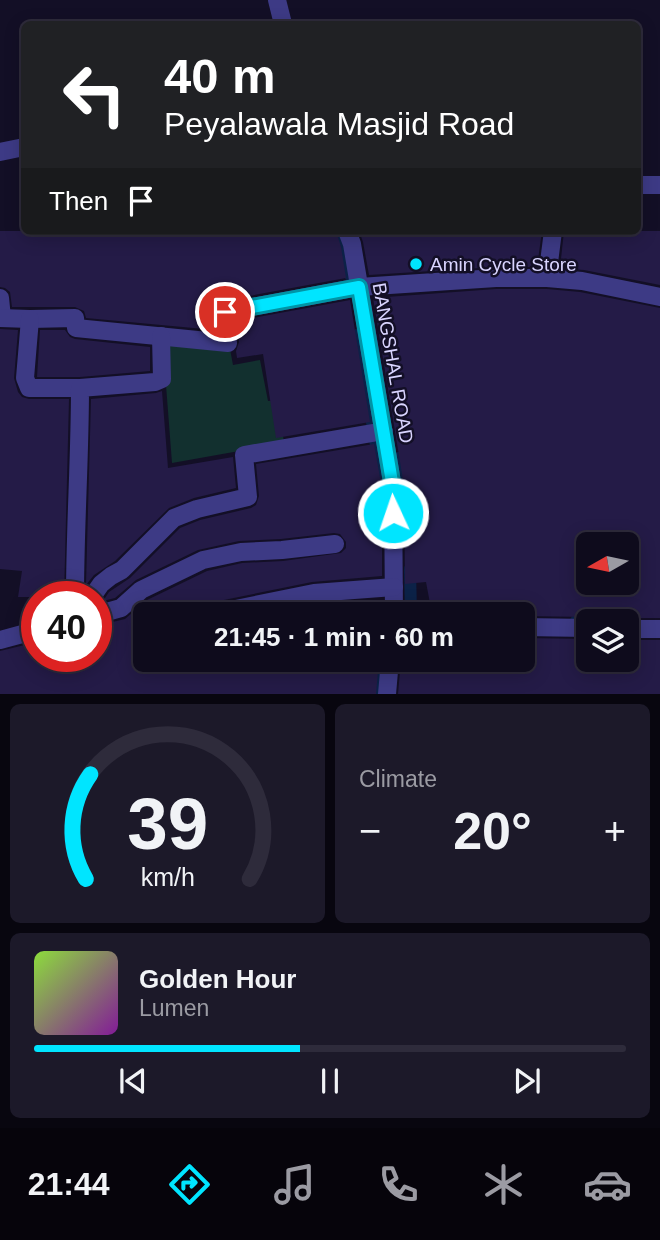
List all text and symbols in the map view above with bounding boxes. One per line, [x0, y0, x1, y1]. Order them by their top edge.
icon: left [49, 49, 140, 140]
text: 40 m [164, 49, 276, 103]
text: Peyalawala Masjid Road [164, 106, 514, 142]
icon: arrive [122, 182, 160, 220]
text: Then [49, 186, 108, 216]
place label: Amin Cycle Store [430, 254, 577, 275]
marker: Amin Cycle Store [408, 256, 424, 272]
street label: BANGSHAL ROAD [369, 281, 417, 445]
pin [195, 282, 255, 342]
icon: arrive [206, 293, 244, 331]
position arrow [356, 476, 430, 550]
north arrow [576, 532, 639, 595]
map controls [576, 532, 639, 672]
speed limit sign: 40 [21, 581, 112, 672]
button: layers [576, 609, 639, 672]
text: 21:45 · 1 min · 60 m [214, 622, 454, 652]
text: Climate [359, 766, 437, 792]
text: 39 [127, 784, 208, 865]
text: 20° [453, 802, 532, 860]
text: − [359, 810, 381, 852]
text: + [604, 810, 626, 852]
text: km/h [140, 863, 195, 891]
text: Golden Hour [139, 964, 296, 994]
text: Lumen [139, 995, 209, 1021]
icon: previous [114, 1062, 152, 1100]
icon: pause [311, 1062, 349, 1100]
icon: next [508, 1062, 546, 1100]
icon: directions [165, 1160, 214, 1209]
icon: music [270, 1160, 319, 1209]
icon: phone [374, 1160, 423, 1209]
icon: climate [479, 1160, 528, 1209]
icon: car [583, 1160, 632, 1209]
text: 21:44 [28, 1166, 110, 1202]

